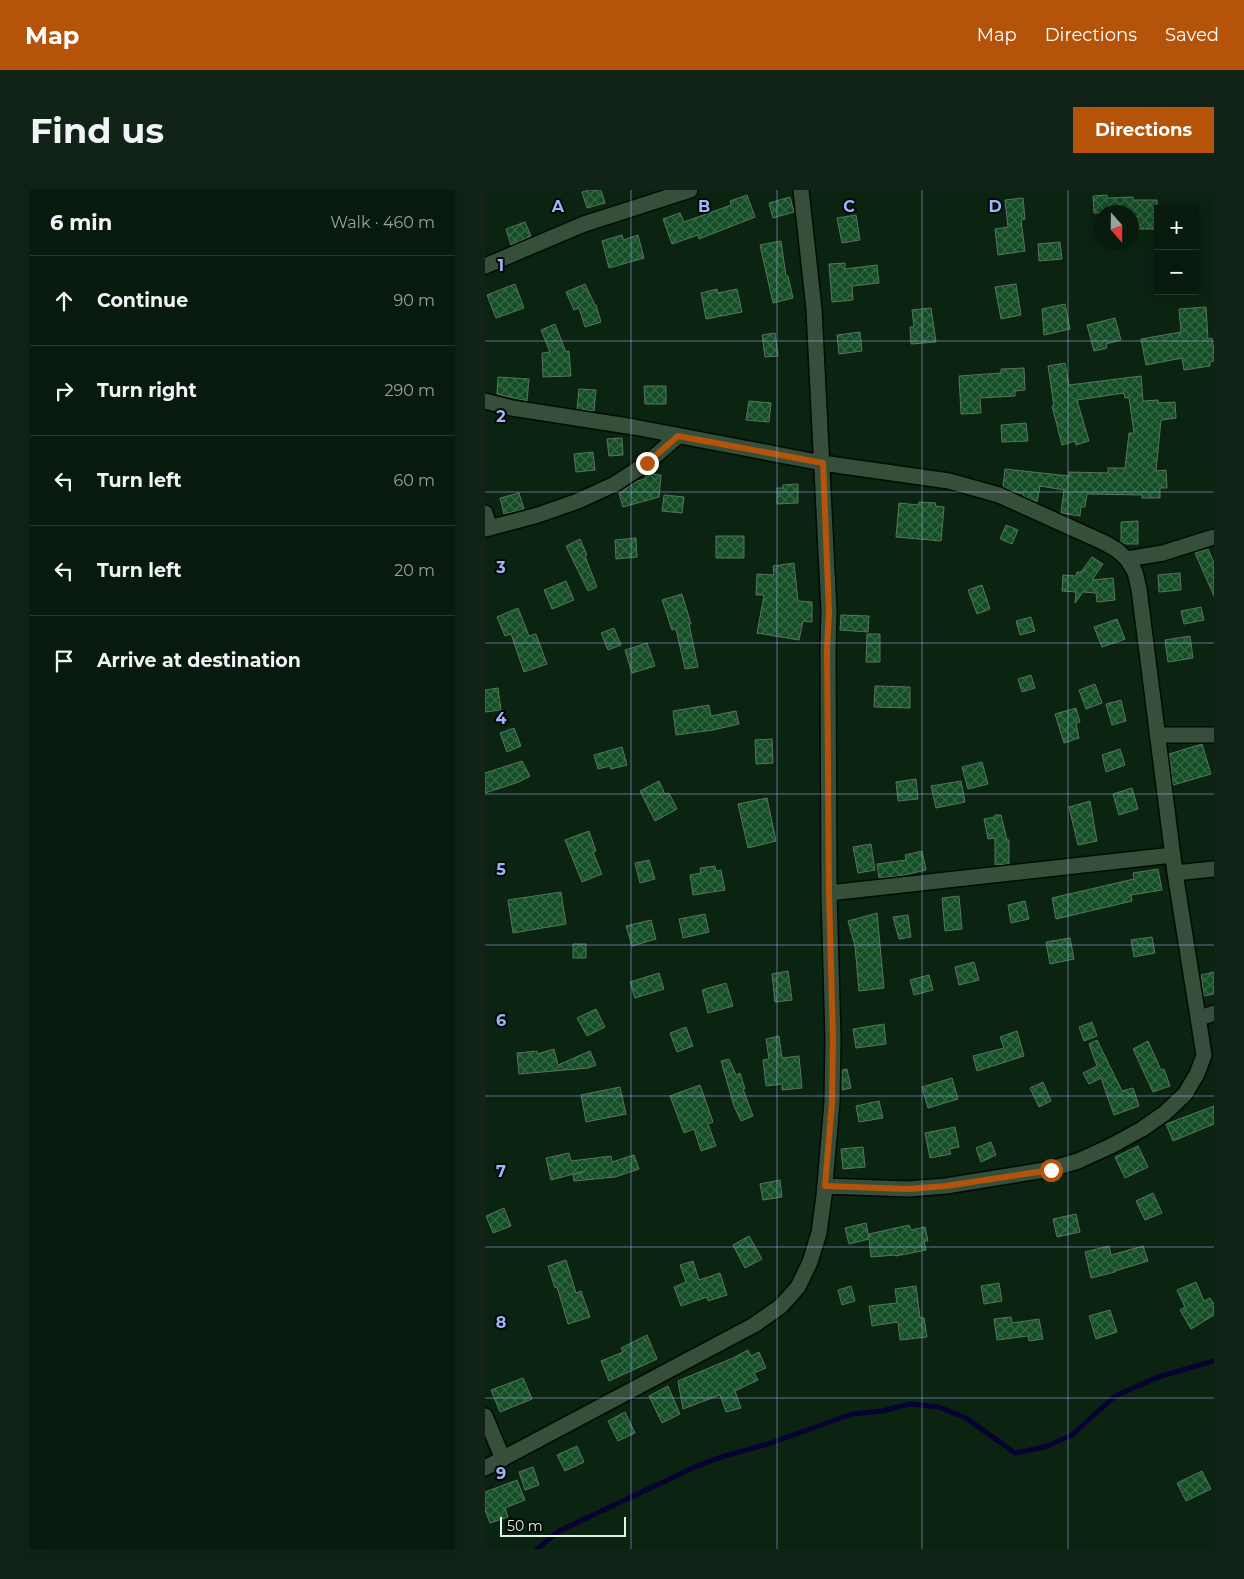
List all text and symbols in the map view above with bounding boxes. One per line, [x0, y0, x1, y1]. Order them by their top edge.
text: Map [25, 21, 79, 50]
text: Map [977, 24, 1017, 46]
text: Directions [1045, 24, 1137, 46]
text: Saved [1165, 24, 1219, 46]
button: Directions [1073, 107, 1214, 153]
text: Find us [30, 109, 164, 152]
text: A [551, 197, 565, 216]
text: B [698, 197, 710, 216]
text: C [843, 197, 855, 216]
text: D [988, 197, 1002, 216]
north arrow [1094, 205, 1139, 250]
map controls [1154, 205, 1199, 295]
button: + [1154, 205, 1199, 250]
text: 6 min [50, 210, 112, 235]
text: Walk · 460 m [330, 213, 435, 232]
button: − [1154, 250, 1199, 295]
text: 1 [498, 256, 504, 275]
icon: ahead [50, 287, 78, 315]
text: Continue [97, 289, 188, 312]
text: 90 m [393, 291, 435, 310]
icon: right [50, 377, 78, 405]
text: Turn right [97, 379, 197, 402]
text: 290 m [384, 381, 435, 400]
text: 2 [496, 407, 506, 426]
route end [636, 452, 659, 475]
icon: left [50, 467, 78, 495]
text: Turn left [97, 469, 182, 492]
text: 60 m [393, 471, 435, 490]
icon: left [50, 557, 78, 585]
text: 3 [495, 558, 506, 577]
text: Turn left [97, 559, 182, 582]
text: 20 m [394, 561, 435, 580]
icon: arrive [50, 647, 78, 675]
text: Arrive at destination [97, 649, 301, 672]
text: 4 [495, 709, 507, 728]
text: 5 [496, 860, 506, 879]
text: 6 [496, 1011, 506, 1030]
route start [1040, 1159, 1063, 1182]
text: 7 [496, 1162, 506, 1181]
text: 8 [496, 1313, 506, 1332]
text: 9 [496, 1464, 506, 1483]
scale bar [500, 1514, 626, 1537]
text: 50 m [507, 1517, 543, 1535]

